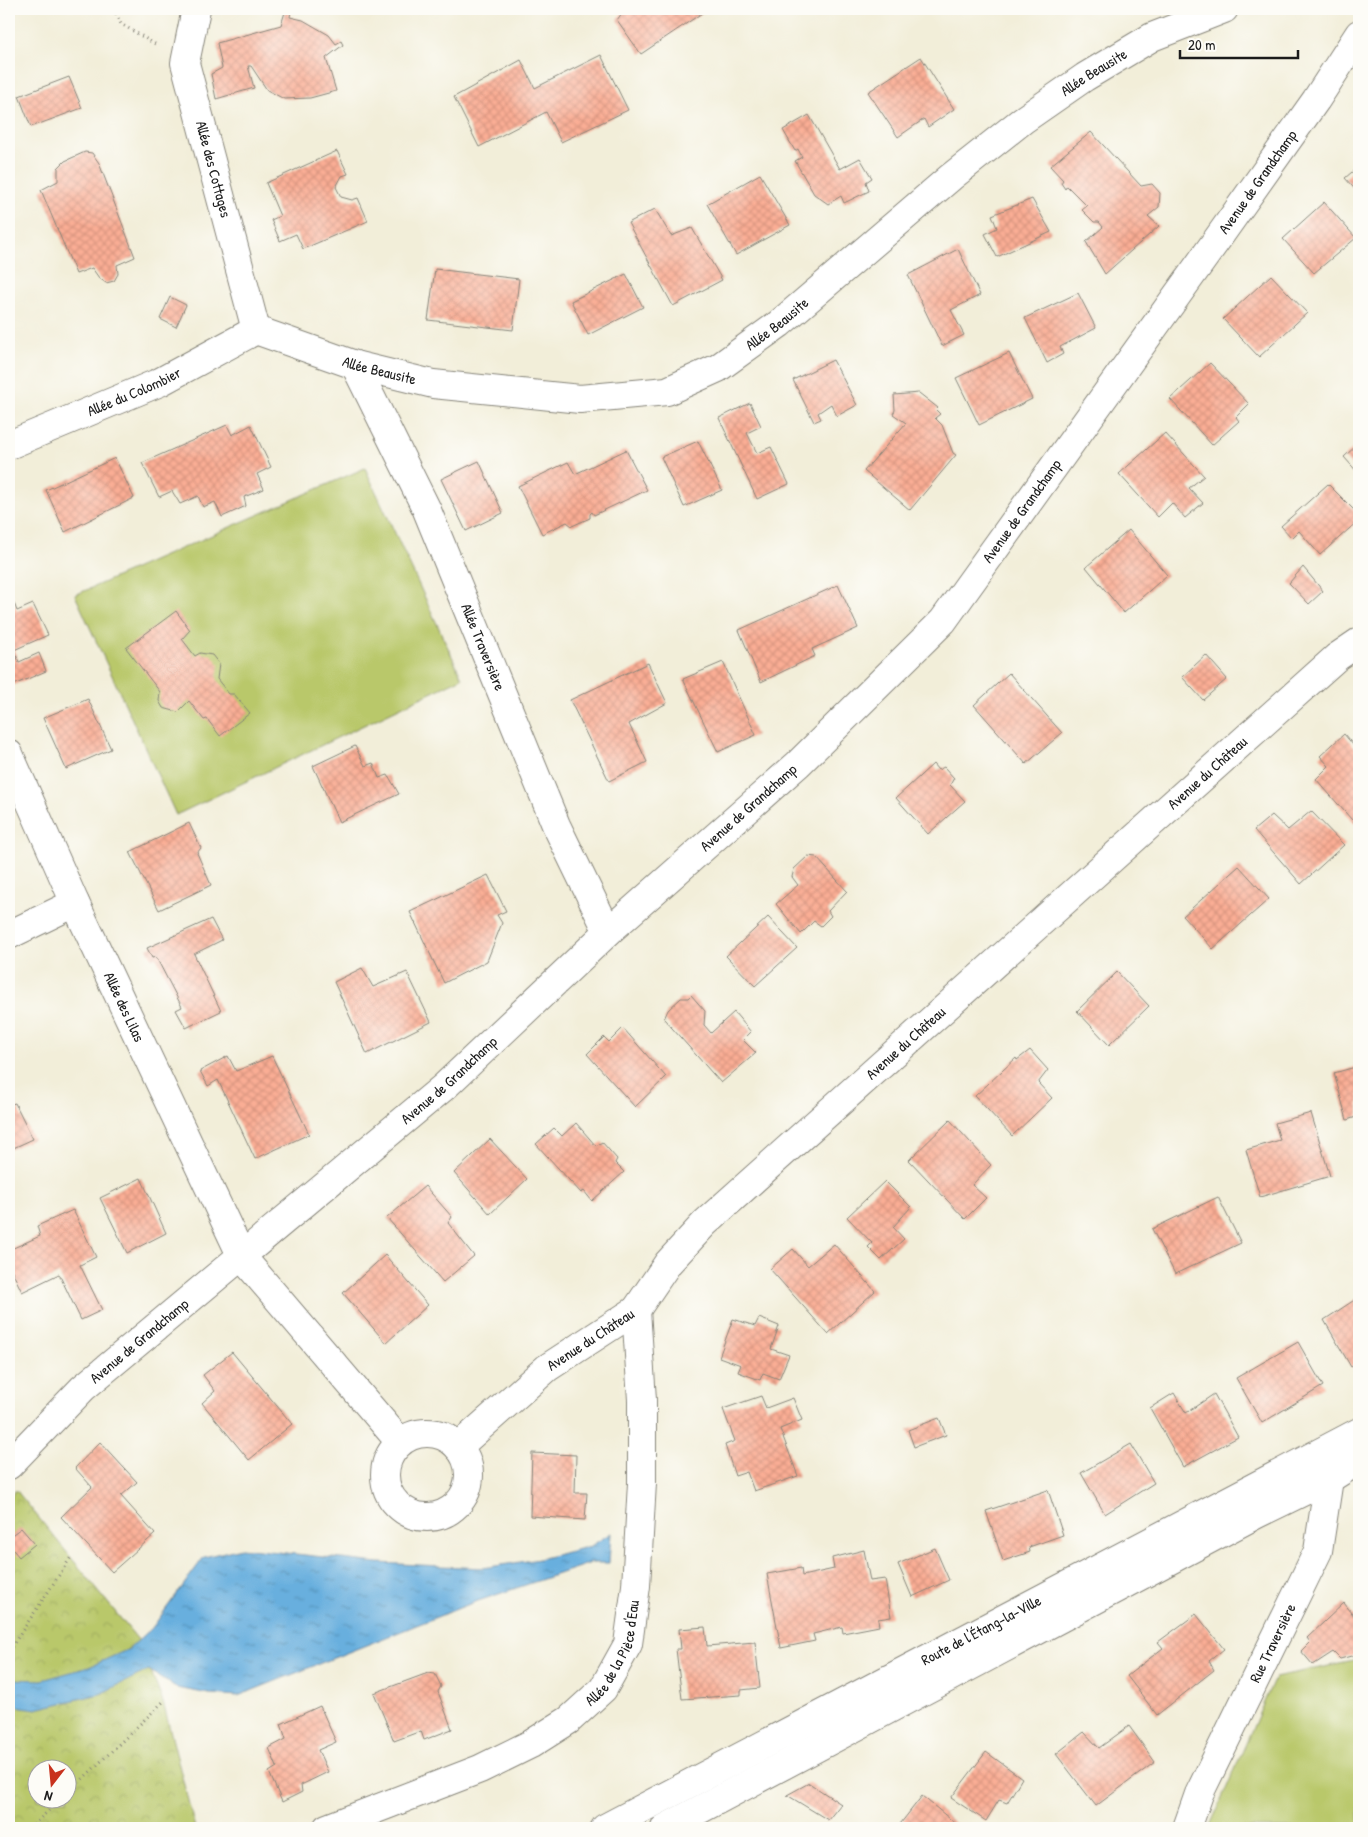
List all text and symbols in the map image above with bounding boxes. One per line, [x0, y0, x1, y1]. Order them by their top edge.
scale bar [1180, 28, 1298, 60]
text: 20 m [1188, 34, 1215, 55]
street label: Allée Beausite [1056, 43, 1131, 101]
street label: Allée des Cottages [191, 118, 237, 220]
street label: Avenue de Grandchamp [1213, 125, 1302, 238]
street label: Allée Beausite [741, 292, 813, 355]
street label: Allée Beausite [340, 350, 418, 390]
street label: Allée du Colombier [84, 361, 185, 421]
street label: Avenue de Grandchamp [977, 454, 1066, 567]
street label: Allée Traversière [456, 600, 511, 694]
street label: Avenue du Château [1163, 731, 1251, 814]
street label: Avenue de Grandchamp [695, 758, 802, 856]
street label: Allée des Lilas [99, 968, 150, 1045]
street label: Avenue du Château [861, 1002, 950, 1084]
street label: Avenue de Grandchamp [396, 1031, 502, 1129]
street label: Avenue de Grandchamp [85, 1293, 193, 1388]
street label: Avenue du Château [543, 1303, 638, 1375]
street label: Route de l'Étang-la-Ville [917, 1590, 1045, 1670]
street label: Allée de la Pièce d'Eau [580, 1599, 644, 1711]
street label: Rue Traversière [1244, 1600, 1301, 1686]
north arrow [28, 1760, 78, 1810]
text: N [42, 1787, 54, 1807]

